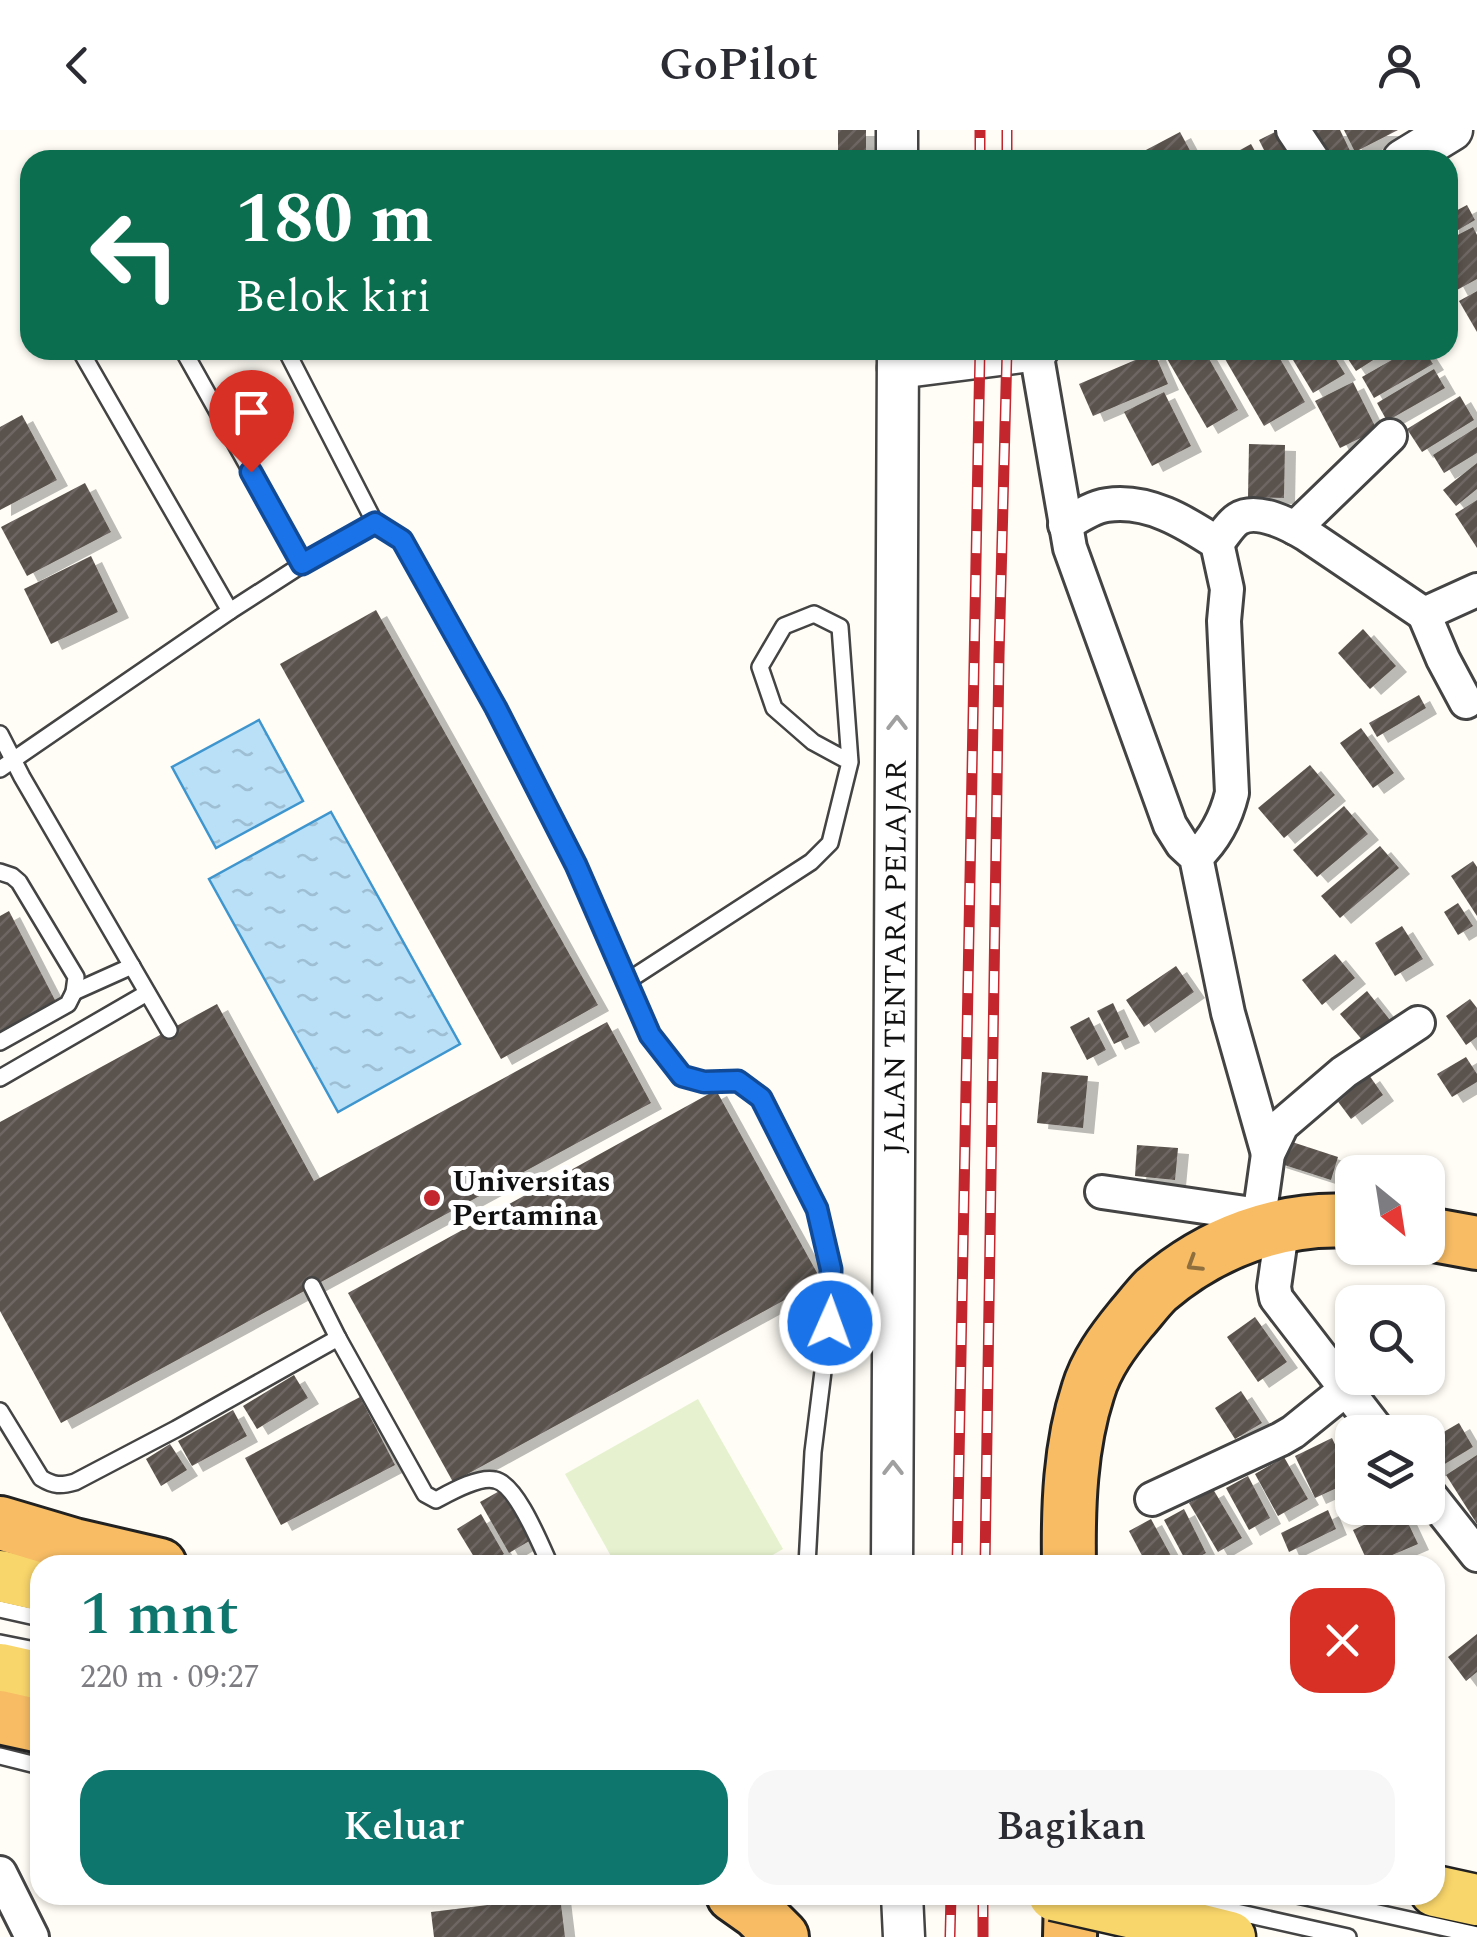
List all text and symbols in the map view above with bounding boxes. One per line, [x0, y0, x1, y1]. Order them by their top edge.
text: GoPilot [659, 31, 818, 100]
icon: back [50, 38, 105, 93]
icon: person [1372, 38, 1427, 93]
text: 180 m [235, 167, 433, 273]
icon: left [70, 190, 200, 320]
text: Belok kiri [235, 263, 431, 332]
pin [209, 370, 294, 473]
icon: arrive [224, 385, 279, 440]
one-way arrow [886, 714, 907, 730]
street label: JALAN TENTARA PELAJAR [872, 760, 920, 1154]
north arrow [1335, 1155, 1445, 1265]
map controls [1335, 1155, 1445, 1525]
place label: Universitas Pertamina [452, 1159, 611, 1239]
marker: Universitas Pertamina [421, 1187, 443, 1209]
one-way arrow [1187, 1251, 1205, 1270]
position arrow [778, 1271, 882, 1375]
button: search [1335, 1285, 1445, 1395]
button: layers [1335, 1415, 1445, 1525]
one-way arrow [882, 1459, 904, 1474]
text: 1 mnt [80, 1569, 239, 1661]
button: close [1290, 1588, 1395, 1693]
text: 220 m · 09:27 [80, 1653, 260, 1702]
button: Keluar [80, 1770, 728, 1885]
button: Bagikan [748, 1770, 1395, 1885]

